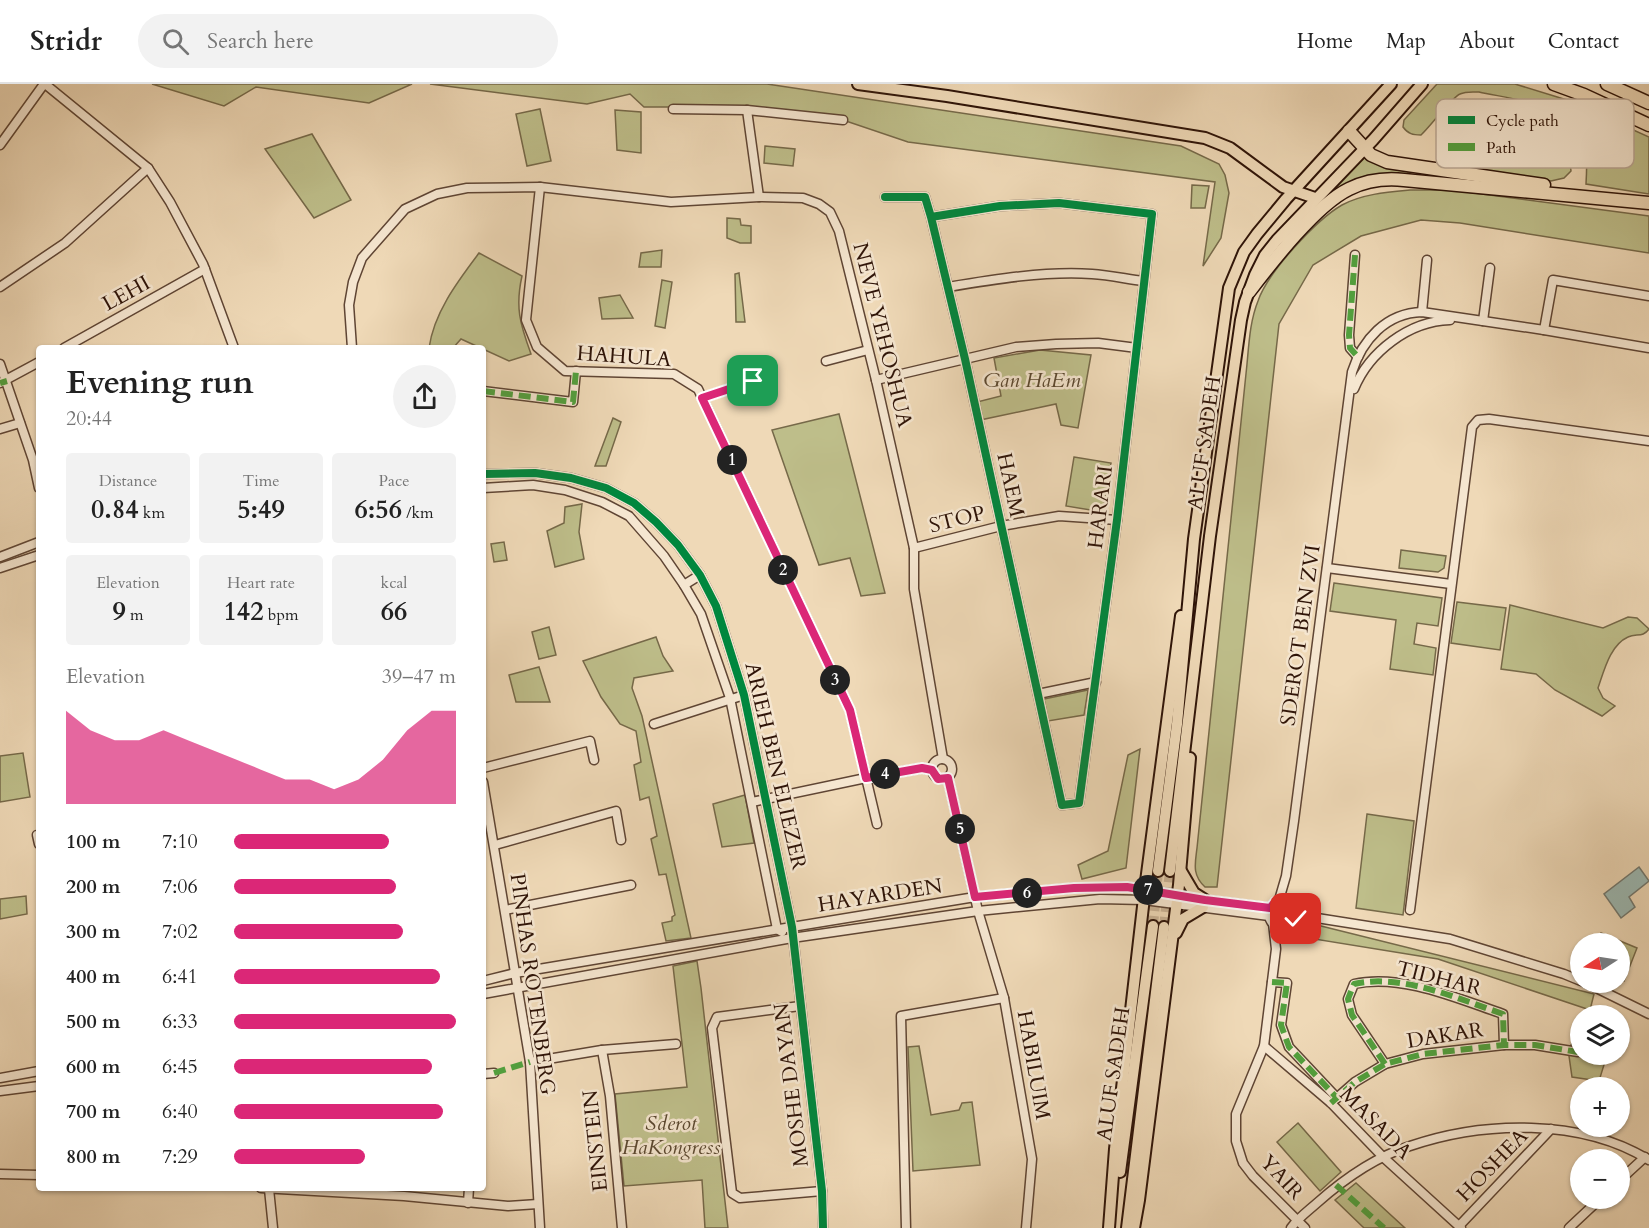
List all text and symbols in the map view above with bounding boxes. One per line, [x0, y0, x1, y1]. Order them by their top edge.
search box [138, 14, 558, 68]
text: Stridr [30, 22, 102, 60]
icon: search [159, 25, 192, 58]
text: Search here [207, 26, 314, 56]
text: Home [1297, 27, 1353, 56]
text: Map [1386, 27, 1426, 56]
text: About [1459, 27, 1515, 56]
text: Contact [1548, 27, 1619, 56]
legend [1436, 99, 1634, 168]
text: Cycle path [1486, 110, 1559, 132]
text: Path [1486, 137, 1516, 159]
street label: NEVE YEHOSHUA [846, 240, 920, 431]
street label: LEHI [97, 269, 155, 318]
street label: HAHULA [576, 339, 672, 374]
pin [727, 355, 778, 406]
text: Evening run [66, 360, 254, 405]
icon: arrive [736, 364, 769, 397]
button: share [393, 365, 456, 428]
park label: Gan HaEm [983, 366, 1081, 395]
street label: ALUF SADEH [1181, 374, 1228, 512]
text: 20:44 [66, 405, 112, 432]
pin: 1 [717, 445, 747, 475]
text: 1 [728, 449, 736, 471]
street label: HAEM [990, 450, 1032, 520]
street label: HARARI [1081, 464, 1120, 550]
text: Distance [99, 470, 157, 492]
text: Time [242, 470, 280, 492]
text: Pace [379, 470, 409, 492]
text: 0.84 [91, 492, 139, 527]
text: 5:49 [237, 492, 285, 527]
text: 6:56 [354, 492, 402, 527]
street label: STOP [926, 499, 988, 540]
text: km [139, 502, 165, 524]
text: /km [402, 502, 434, 524]
street label: SDEROT BEN ZVI [1273, 543, 1328, 728]
pin: 2 [768, 555, 798, 585]
text: 2 [779, 559, 787, 581]
text: Elevation [96, 572, 160, 594]
text: Heart rate [227, 572, 295, 594]
text: kcal [381, 572, 407, 594]
text: 9 [112, 594, 126, 629]
text: 142 [224, 594, 264, 629]
text: 66 [381, 594, 407, 629]
text: m [126, 604, 144, 626]
text: bpm [264, 604, 298, 626]
street label: ARIEH BEN ELIEZER [738, 660, 814, 873]
text: Elevation [66, 663, 145, 690]
text: 39–47 m [382, 663, 456, 690]
pin: 3 [820, 665, 850, 695]
text: 3 [831, 669, 839, 691]
pin: 4 [870, 759, 900, 789]
text: 4 [881, 763, 889, 785]
pin: 5 [945, 814, 975, 844]
text: 5 [956, 818, 964, 840]
text: 100 m [66, 828, 121, 855]
text: 7:10 [162, 828, 198, 855]
street label: PINHAS ROTENBERG [503, 871, 562, 1097]
street label: HAYARDEN [816, 871, 944, 920]
text: 200 m [66, 873, 121, 900]
text: 7:06 [162, 873, 198, 900]
pin: 7 [1133, 875, 1163, 905]
pin: 6 [1012, 878, 1042, 908]
text: 7 [1144, 879, 1152, 901]
text: 6 [1023, 882, 1031, 904]
pin [1270, 893, 1321, 944]
icon: check [1279, 902, 1312, 935]
text: 300 m [66, 918, 121, 945]
text: 7:02 [162, 918, 198, 945]
north arrow [1570, 933, 1630, 993]
map controls [1570, 933, 1630, 1209]
street label: TIDHAR [1393, 954, 1485, 1003]
text: 400 m [66, 963, 121, 990]
text: 6:41 [162, 963, 198, 990]
street label: MOSHE DAYAN [767, 1001, 816, 1169]
street label: ALUF SADEH [1090, 1005, 1137, 1143]
button: layers [1570, 1005, 1630, 1065]
text: 500 m [66, 1008, 121, 1035]
text: 6:33 [162, 1008, 198, 1035]
street label: HABILUIM [1010, 1008, 1057, 1122]
street label: DAKAR [1405, 1015, 1486, 1056]
text: 600 m [66, 1053, 121, 1080]
text: 6:45 [162, 1053, 198, 1080]
button: + [1570, 1077, 1630, 1137]
street label: MASADA [1333, 1081, 1419, 1166]
street label: EINSTEIN [576, 1089, 615, 1193]
text: 700 m [66, 1098, 121, 1125]
text: 6:40 [162, 1098, 198, 1125]
park label: Sderot HaKongress [622, 1109, 720, 1162]
street label: HOSHEA [1450, 1122, 1535, 1208]
text: 800 m [66, 1143, 121, 1170]
text: 7:29 [162, 1143, 198, 1170]
street label: YAIR [1253, 1148, 1310, 1207]
button: − [1570, 1149, 1630, 1209]

